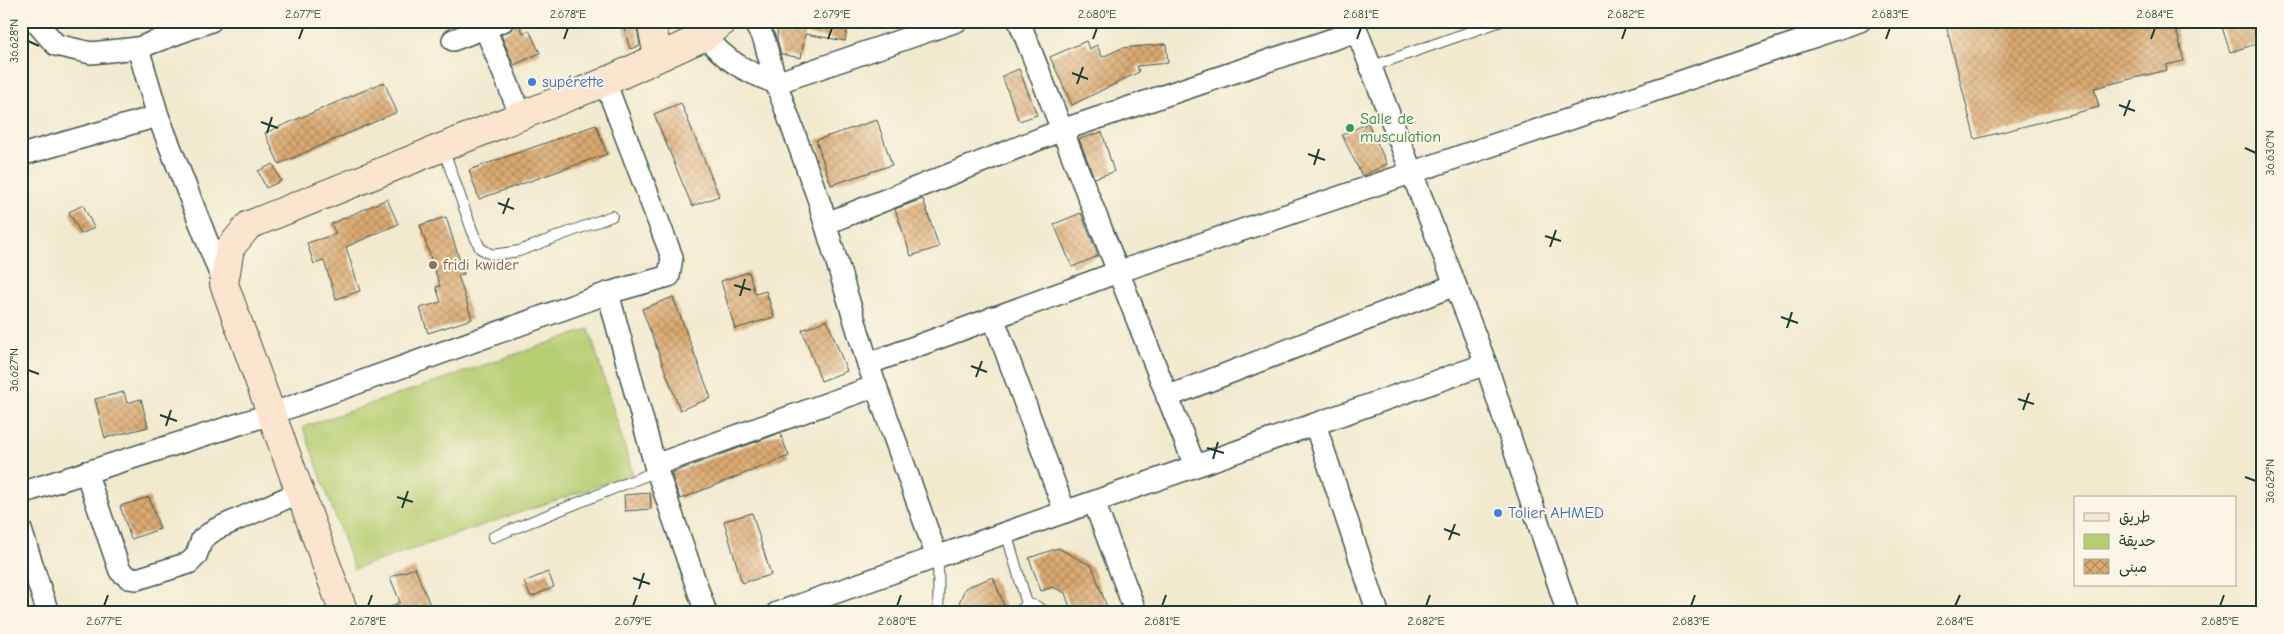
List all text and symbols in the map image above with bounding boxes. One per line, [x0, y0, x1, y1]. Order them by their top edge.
text: 2.677°E [285, 7, 321, 21]
text: 2.678°E [550, 7, 586, 21]
text: 2.679°E [814, 7, 850, 21]
text: 2.680°E [1078, 7, 1116, 21]
text: 2.681°E [1343, 7, 1379, 21]
text: 2.682°E [1607, 7, 1645, 21]
text: 2.683°E [1871, 7, 1909, 21]
text: 2.684°E [2137, 7, 2173, 21]
text: 36.628°N [7, 19, 21, 63]
place label: supérette [542, 73, 604, 91]
marker: supérette [526, 76, 538, 88]
place label: Salle de musculation [1360, 110, 1441, 146]
marker: Salle de musculation [1344, 122, 1356, 134]
text: 36.630°N [2263, 130, 2277, 176]
place label: fridi kwider [442, 256, 519, 274]
marker: fridi kwider [427, 259, 439, 271]
text: 36.627°N [7, 348, 21, 392]
text: 36.629°N [2263, 459, 2277, 503]
legend [2074, 496, 2236, 586]
place label: Tolier AHMED [1508, 504, 1604, 522]
marker: Tolier AHMED [1492, 507, 1504, 519]
text: طريق [2119, 508, 2151, 526]
text: حديقة [2119, 532, 2156, 550]
text: مبنى [2119, 558, 2147, 577]
text: 2.677°E [86, 614, 122, 628]
text: 2.678°E [350, 614, 386, 628]
text: 2.679°E [615, 614, 651, 628]
text: 2.680°E [878, 614, 916, 628]
text: 2.681°E [1144, 614, 1180, 628]
text: 2.682°E [1407, 614, 1445, 628]
text: 2.683°E [1672, 614, 1710, 628]
text: 2.684°E [1937, 614, 1973, 628]
text: 2.685°E [2201, 614, 2239, 628]

